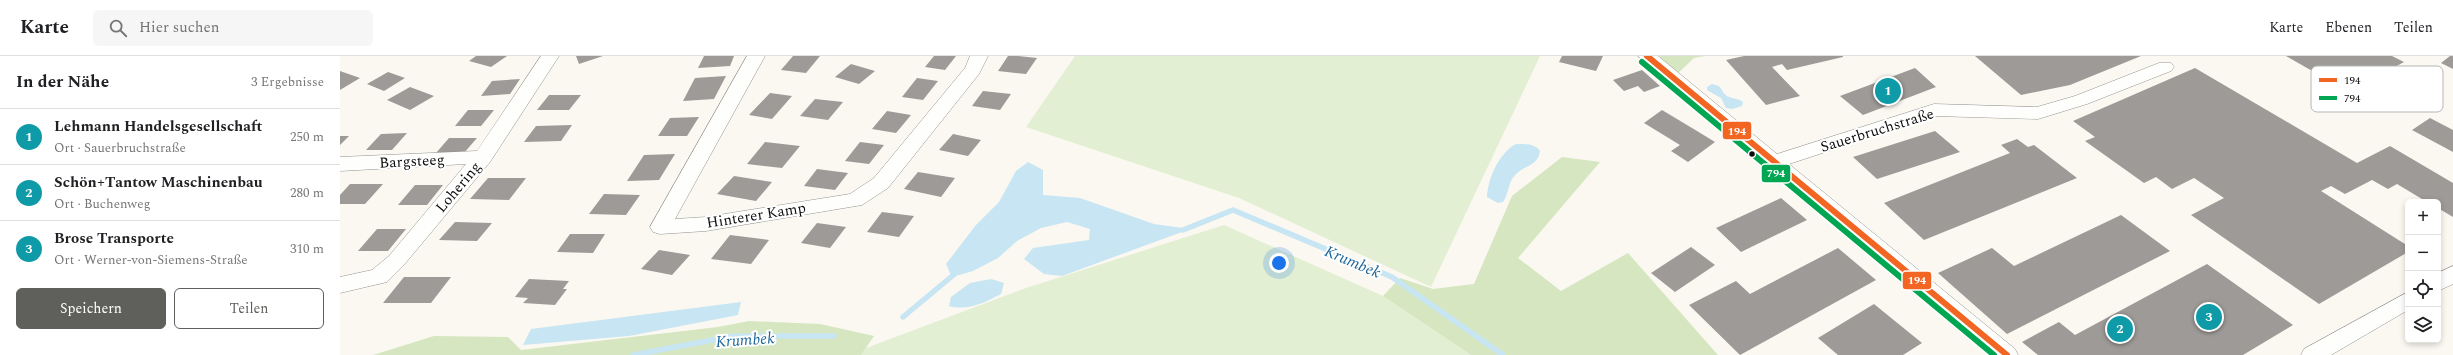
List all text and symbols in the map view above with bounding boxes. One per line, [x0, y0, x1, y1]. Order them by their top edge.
search box [93, 10, 373, 46]
text: Karte [20, 13, 69, 42]
text: Hier suchen [139, 16, 220, 39]
icon: search [107, 17, 129, 39]
text: Karte [2269, 17, 2303, 38]
text: Ebenen [2325, 17, 2372, 38]
text: Teilen [2394, 17, 2433, 38]
legend [2311, 66, 2443, 112]
text: In der Nähe [16, 69, 109, 95]
text: 3 Ergebnisse [251, 72, 324, 92]
text: 194 [2344, 72, 2361, 89]
pin: 1 [1875, 76, 1901, 106]
text: 794 [2344, 90, 2361, 107]
street label: Sauerbruchstraße [1818, 102, 1937, 159]
text: Lehmann Handelsgesellschaft [54, 115, 262, 138]
line badge: 194 [1722, 121, 1752, 140]
text: 194 [1728, 123, 1747, 140]
text: 1 [25, 127, 33, 147]
text: 250 m [290, 127, 324, 147]
text: Ort · Sauerbruchstraße [54, 138, 186, 158]
street label: Bargsteeg [379, 148, 445, 175]
unlabelled marker [1747, 149, 1757, 159]
street label: Lohering [430, 157, 487, 218]
line badge: 794 [1761, 164, 1791, 183]
text: 794 [1767, 165, 1786, 182]
text: Schön+Tantow Maschinenbau [54, 171, 263, 194]
text: 2 [25, 183, 33, 203]
text: 280 m [290, 183, 324, 203]
text: Ort · Buchenweg [54, 194, 151, 214]
street label: Hinterer Kamp [705, 196, 807, 235]
map controls [2405, 199, 2441, 343]
button: + [2405, 199, 2441, 235]
text: Brose Transporte [54, 227, 174, 250]
button: − [2405, 235, 2441, 271]
text: 3 [25, 239, 33, 259]
text: 310 m [290, 239, 324, 259]
water label: Krumbek [1321, 239, 1385, 285]
text: Ort · Werner-von-Siemens-Straße [54, 250, 248, 270]
your location [1269, 253, 1289, 273]
line badge: 194 [1902, 271, 1932, 290]
button: locate [2405, 271, 2441, 307]
text: 194 [1908, 272, 1927, 289]
button: Speichern [16, 288, 166, 329]
button: Teilen [174, 288, 324, 329]
pin: 3 [2196, 302, 2222, 332]
button: layers [2405, 307, 2441, 343]
pin: 2 [2107, 314, 2133, 344]
water label: Krumbek [715, 326, 776, 354]

